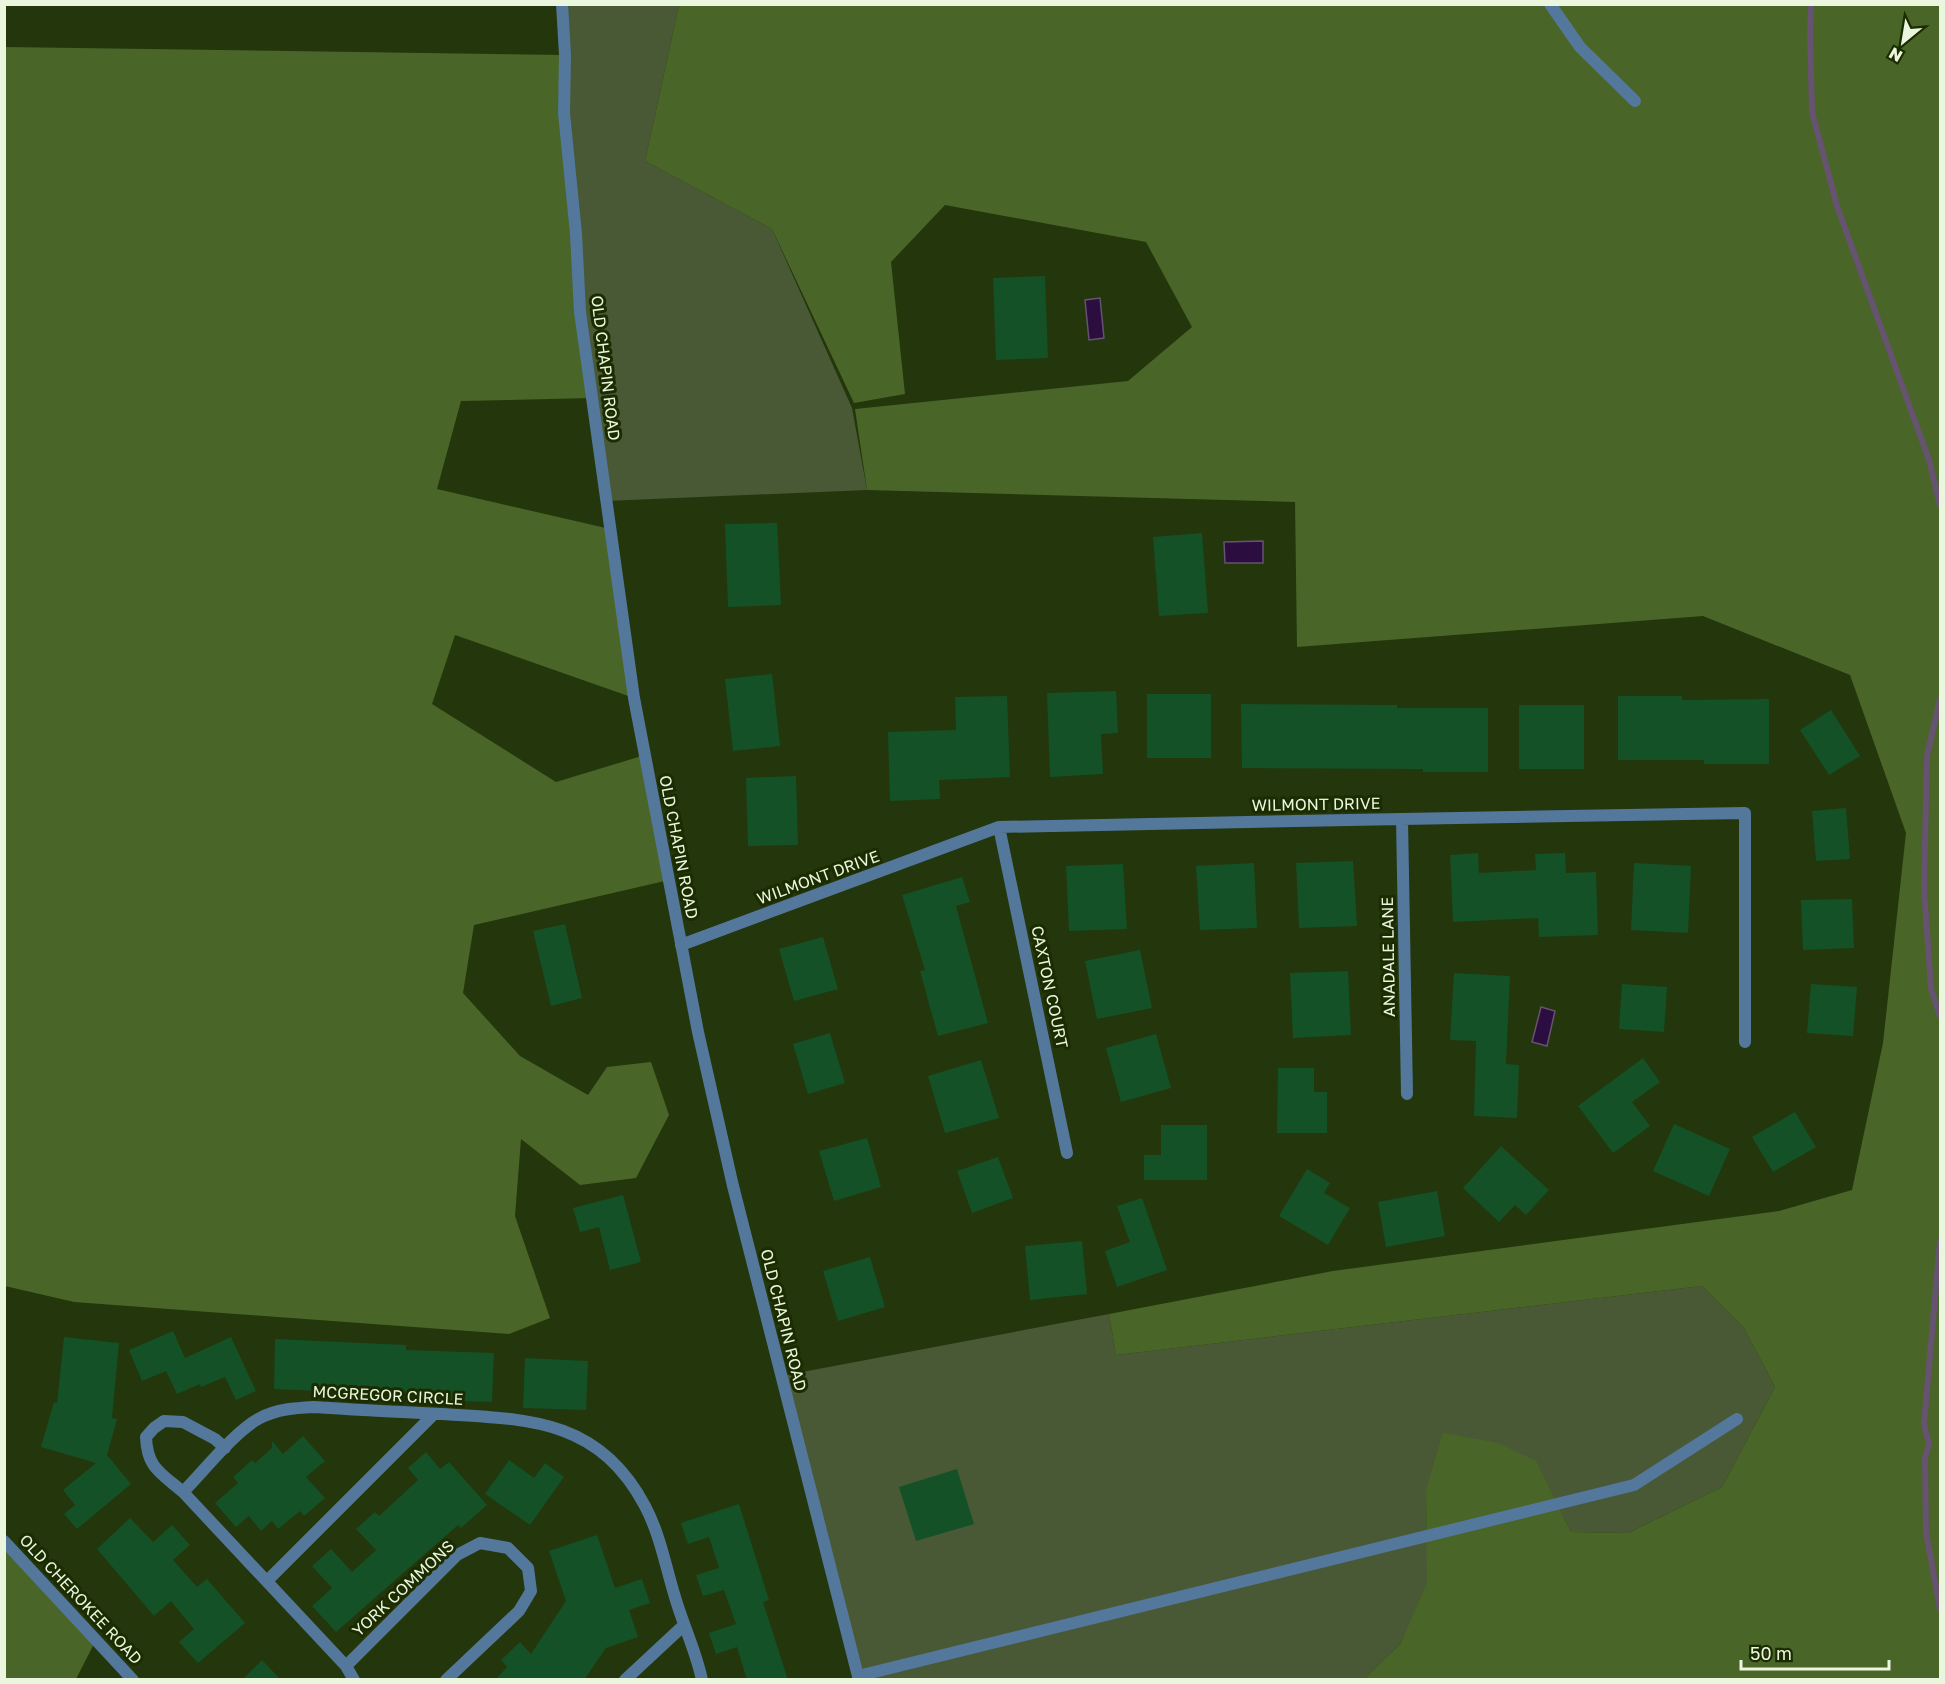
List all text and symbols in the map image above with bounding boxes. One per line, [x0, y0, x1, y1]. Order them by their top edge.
north arrow [1873, 12, 1933, 72]
text: N [1885, 43, 1906, 67]
street label: OLD CHAPIN ROAD [587, 294, 625, 442]
street label: OLD CHAPIN ROAD [655, 773, 703, 921]
street label: WILMONT DRIVE [1251, 793, 1381, 815]
street label: WILMONT DRIVE [754, 846, 882, 908]
street label: ANADALE LANE [1377, 897, 1399, 1017]
street label: CAXTON COURT [1027, 924, 1073, 1050]
street label: OLD CHAPIN ROAD [757, 1247, 811, 1393]
street label: MCGREGOR CIRCLE [312, 1381, 464, 1409]
street label: OLD CHEROKEE ROAD [16, 1530, 146, 1668]
street label: YORK COMMONS [348, 1536, 458, 1640]
scale bar [1741, 1633, 1890, 1671]
text: 50 m [1750, 1642, 1792, 1664]

